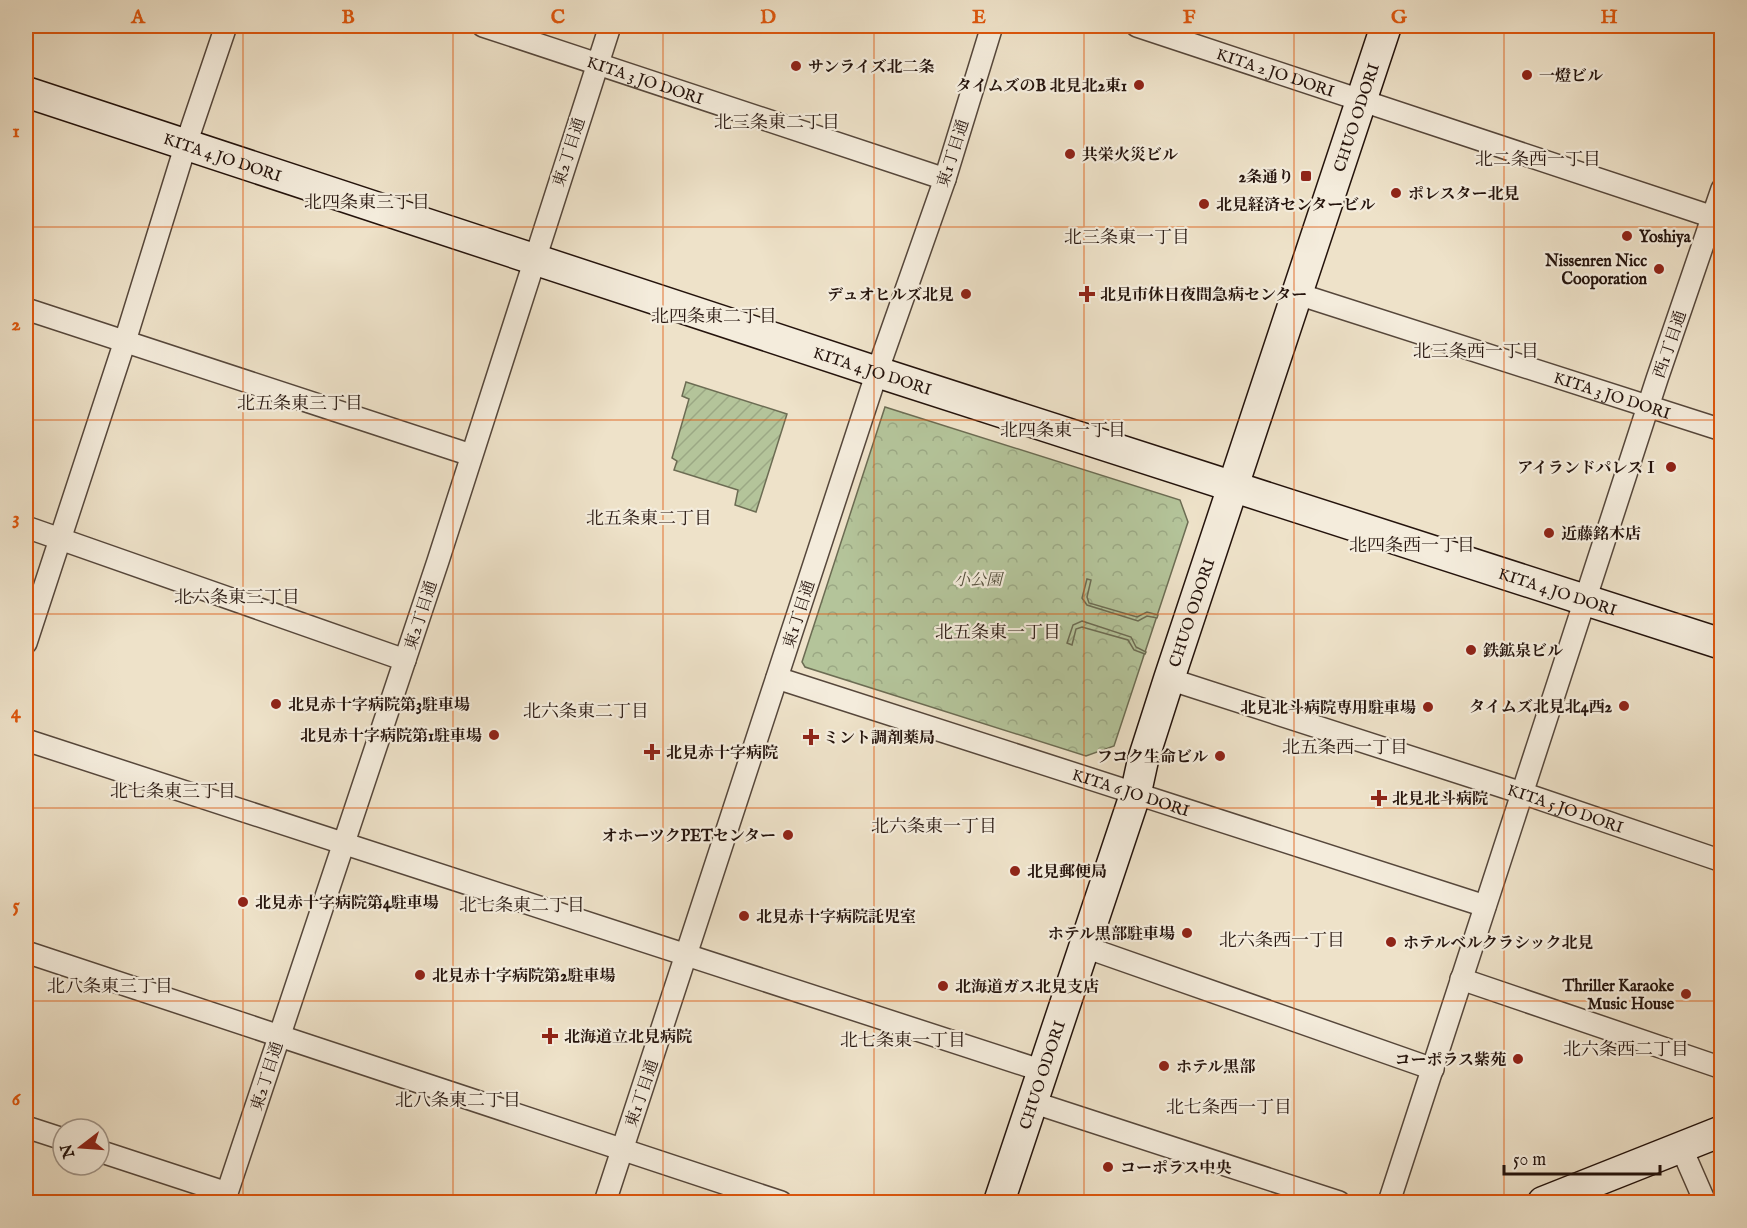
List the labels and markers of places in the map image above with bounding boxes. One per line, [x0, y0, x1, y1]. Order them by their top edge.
place label: サンライズ北二条 [808, 58, 935, 78]
marker: サンライズ北二条 [789, 59, 803, 73]
place label: 一燈ビル [1539, 67, 1603, 87]
marker: 一燈ビル [1520, 68, 1534, 82]
place label: タイムズのB 北見北2東1 [956, 77, 1127, 97]
marker: タイムズのB 北見北2東1 [1132, 78, 1146, 92]
place label: 共栄火災ビル [1082, 146, 1178, 166]
marker: 共栄火災ビル [1063, 147, 1077, 161]
place label: 2条通り [1238, 168, 1294, 188]
marker: 2条通り [1299, 169, 1313, 183]
place label: ポレスター北見 [1408, 185, 1520, 205]
marker: ポレスター北見 [1389, 186, 1403, 200]
place label: 北見経済センタービル [1216, 196, 1375, 216]
marker: 北見経済センタービル [1197, 197, 1211, 211]
place label: Yoshiya [1639, 228, 1692, 248]
marker: Yoshiya [1620, 229, 1634, 243]
place label: Nissenren Nicc Cooporation [1544, 252, 1647, 290]
marker: Nissenren Nicc Cooporation [1652, 262, 1666, 276]
marker: 北見市休日夜間急病センター [1078, 285, 1096, 303]
place label: デュオヒルズ北見 [827, 286, 954, 306]
place label: 北見市休日夜間急病センター [1100, 286, 1307, 306]
marker: デュオヒルズ北見 [959, 287, 973, 301]
place label: アイランドパレスⅠ [1517, 459, 1659, 479]
marker: アイランドパレスⅠ [1664, 460, 1678, 474]
place label: 近藤銘木店 [1561, 525, 1641, 545]
marker: 近藤銘木店 [1542, 526, 1556, 540]
place label: 鉄鉱泉ビル [1483, 642, 1563, 662]
marker: 鉄鉱泉ビル [1464, 643, 1478, 657]
place label: 北見赤十字病院第3駐車場 [288, 696, 470, 716]
marker: 北見赤十字病院第3駐車場 [269, 697, 283, 711]
place label: タイムズ北見北4西2 [1469, 698, 1612, 718]
place label: 北見北斗病院専用駐車場 [1240, 699, 1416, 719]
marker: タイムズ北見北4西2 [1617, 699, 1631, 713]
marker: 北見北斗病院専用駐車場 [1421, 700, 1435, 714]
place label: 北見赤十字病院第1駐車場 [300, 727, 482, 747]
marker: 北見赤十字病院第1駐車場 [487, 728, 501, 742]
place label: ミント調剤薬局 [823, 729, 935, 749]
marker: ミント調剤薬局 [804, 730, 818, 744]
marker: 北見赤十字病院 [643, 743, 661, 761]
place label: 北見赤十字病院 [666, 744, 778, 764]
place label: フコク生命ビル [1097, 748, 1208, 768]
marker: フコク生命ビル [1213, 749, 1227, 763]
marker: 北見北斗病院 [1370, 789, 1388, 807]
place label: 北見北斗病院 [1392, 790, 1488, 810]
place label: オホーツクPETセンター [601, 827, 776, 847]
marker: オホーツクPETセンター [781, 828, 795, 842]
place label: 北見郵便局 [1027, 863, 1107, 883]
marker: 北見郵便局 [1008, 864, 1022, 878]
place label: 北見赤十字病院第4駐車場 [255, 894, 439, 914]
marker: 北見赤十字病院第4駐車場 [236, 895, 250, 909]
place label: 北見赤十字病院託児室 [756, 908, 916, 928]
marker: 北見赤十字病院託児室 [737, 909, 751, 923]
place label: ホテル黒部駐車場 [1048, 925, 1175, 945]
marker: ホテル黒部駐車場 [1180, 926, 1194, 940]
place label: ホテルベルクラシック北見 [1403, 934, 1594, 954]
marker: ホテルベルクラシック北見 [1384, 935, 1398, 949]
place label: 北見赤十字病院第2駐車場 [432, 967, 616, 987]
marker: 北見赤十字病院第2駐車場 [413, 968, 427, 982]
place label: Thriller Karaoke Music House [1562, 977, 1675, 1015]
place label: 北海道ガス北見支店 [955, 978, 1099, 998]
marker: 北海道ガス北見支店 [936, 979, 950, 993]
marker: Thriller Karaoke Music House [1679, 987, 1693, 1001]
marker: 北海道立北見病院 [541, 1027, 559, 1045]
place label: 北海道立北見病院 [564, 1028, 692, 1048]
place label: コーポラス紫苑 [1394, 1051, 1507, 1071]
marker: コーポラス紫苑 [1511, 1052, 1525, 1066]
place label: ホテル黒部 [1176, 1058, 1256, 1078]
marker: ホテル黒部 [1157, 1059, 1171, 1073]
place label: コーポラス中央 [1120, 1159, 1232, 1179]
marker: コーポラス中央 [1101, 1160, 1115, 1174]

